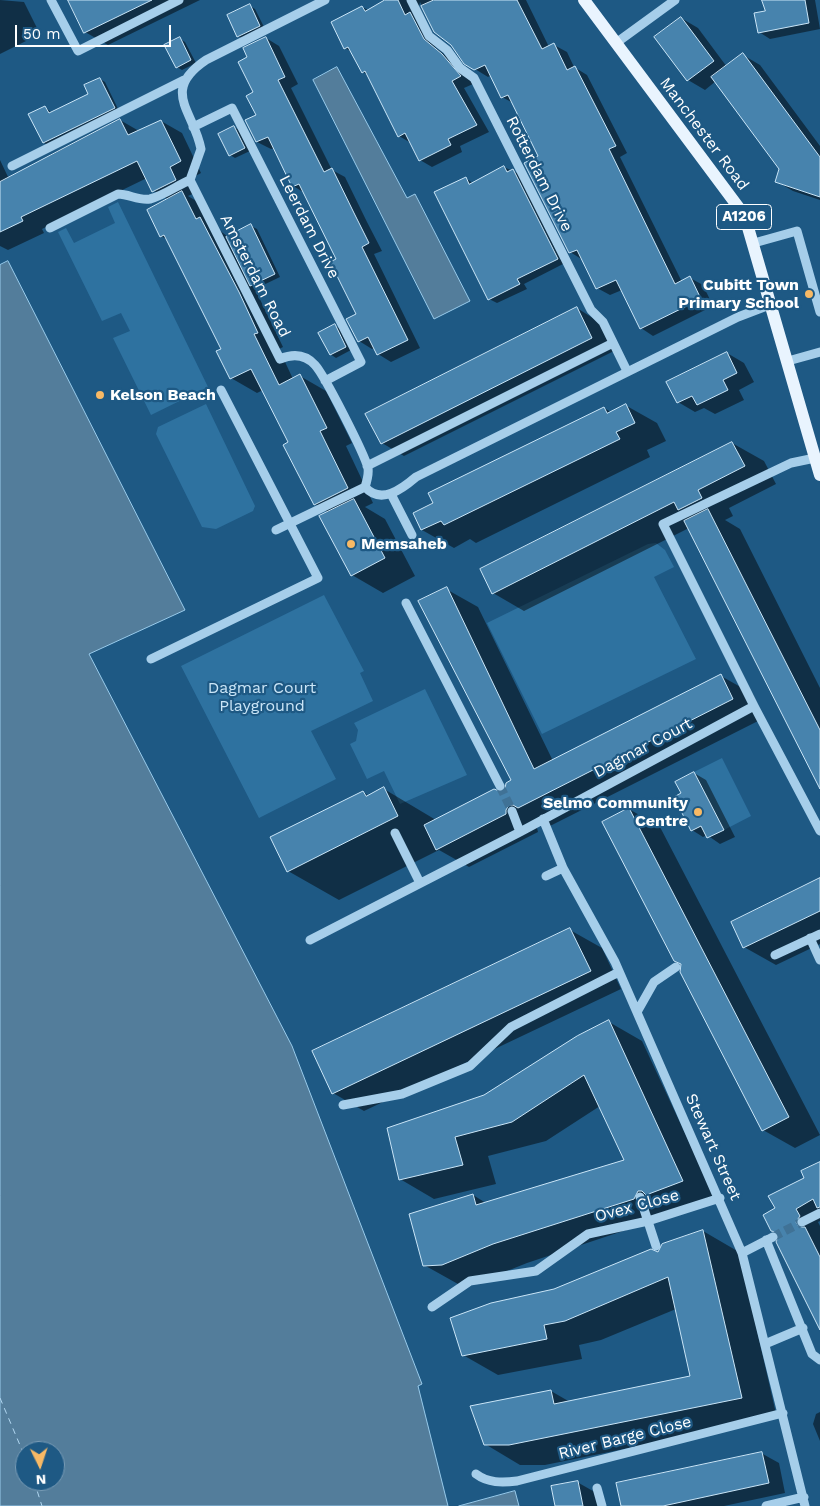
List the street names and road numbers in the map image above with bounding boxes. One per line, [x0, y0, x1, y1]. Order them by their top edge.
street label: Manchester Road [655, 74, 753, 194]
street label: Rotterdam Drive [502, 113, 576, 235]
street label: Leerdam Drive [275, 172, 343, 282]
road number: A1206 [716, 204, 772, 230]
street label: Amsterdam Road [216, 211, 294, 341]
street label: Dagmar Court [591, 714, 695, 782]
street label: Stewart Street [681, 1091, 745, 1203]
street label: Ovex Close [593, 1186, 681, 1226]
street label: River Barge Close [557, 1412, 693, 1464]

